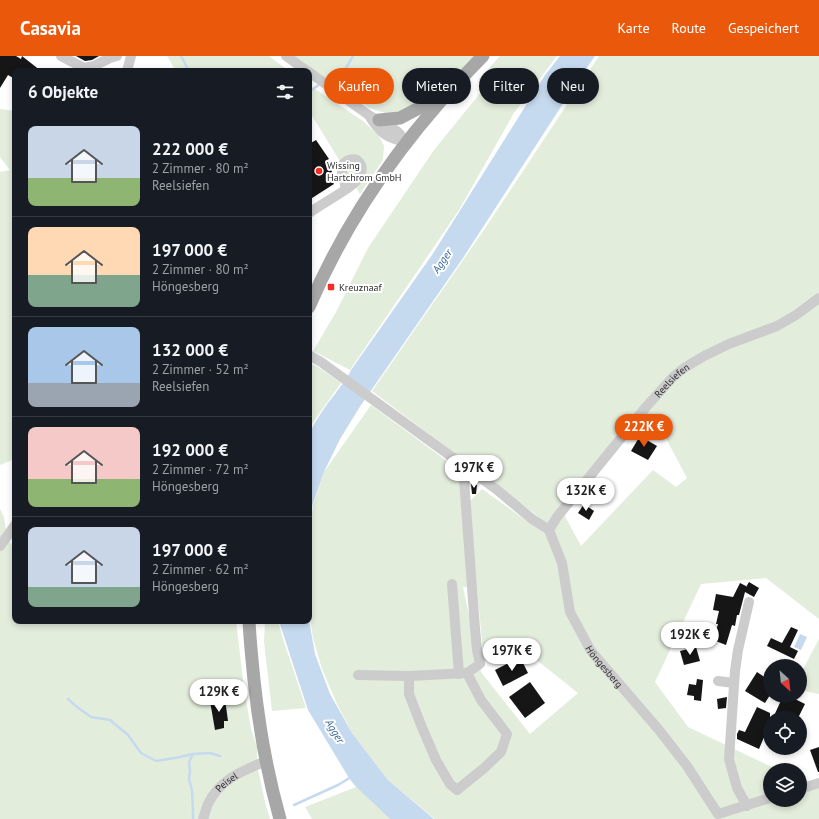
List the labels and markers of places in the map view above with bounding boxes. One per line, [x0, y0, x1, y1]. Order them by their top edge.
place label: Wissing Hartchrom GmbH [327, 159, 402, 184]
marker: Wissing Hartchrom GmbH [314, 166, 324, 176]
place label: Kreuznaaf [339, 281, 383, 294]
marker: Kreuznaaf [326, 282, 336, 292]
pin: 222K € [611, 414, 677, 448]
pin: 197K € [441, 455, 507, 489]
pin: 132K € [553, 478, 619, 512]
pin: 192K € [657, 622, 723, 656]
pin: 197K € [479, 638, 545, 672]
pin: 129K € [186, 679, 252, 713]

